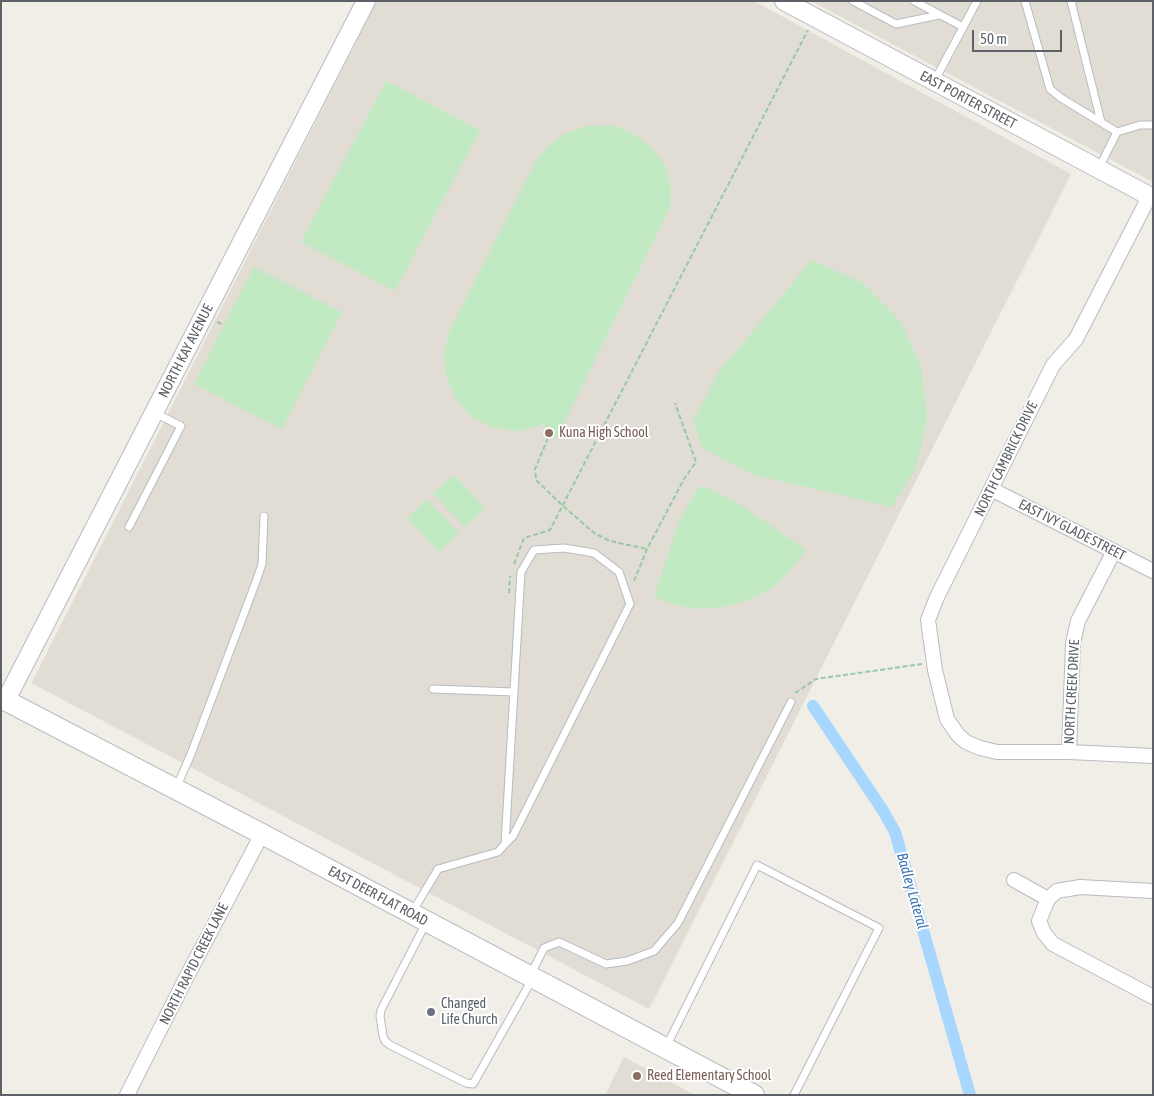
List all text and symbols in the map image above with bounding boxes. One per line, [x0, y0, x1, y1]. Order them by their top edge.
scale bar [974, 20, 1064, 52]
text: 50 m [980, 30, 1007, 47]
street label: EAST PORTER STREET [917, 67, 1019, 133]
street label: NORTH KAY AVENUE [155, 301, 217, 401]
street label: NORTH CAMBRICK DRIVE [971, 399, 1041, 519]
place label: Kuna High School [559, 425, 649, 441]
marker: Kuna High School [543, 427, 555, 439]
street label: EAST IVY GLADE STREET [1016, 496, 1128, 564]
street label: NORTH CREEK DRIVE [1061, 639, 1083, 745]
water label: Badley Lateral [893, 851, 931, 931]
street label: EAST DEER FLAT ROAD [325, 863, 431, 929]
street label: NORTH RAPID CREEK LANE [156, 900, 232, 1028]
place label: Changed Life Church [441, 996, 498, 1028]
marker: Changed Life Church [425, 1006, 437, 1018]
place label: Reed Elementary School [647, 1068, 771, 1084]
marker: Reed Elementary School [631, 1070, 643, 1082]

